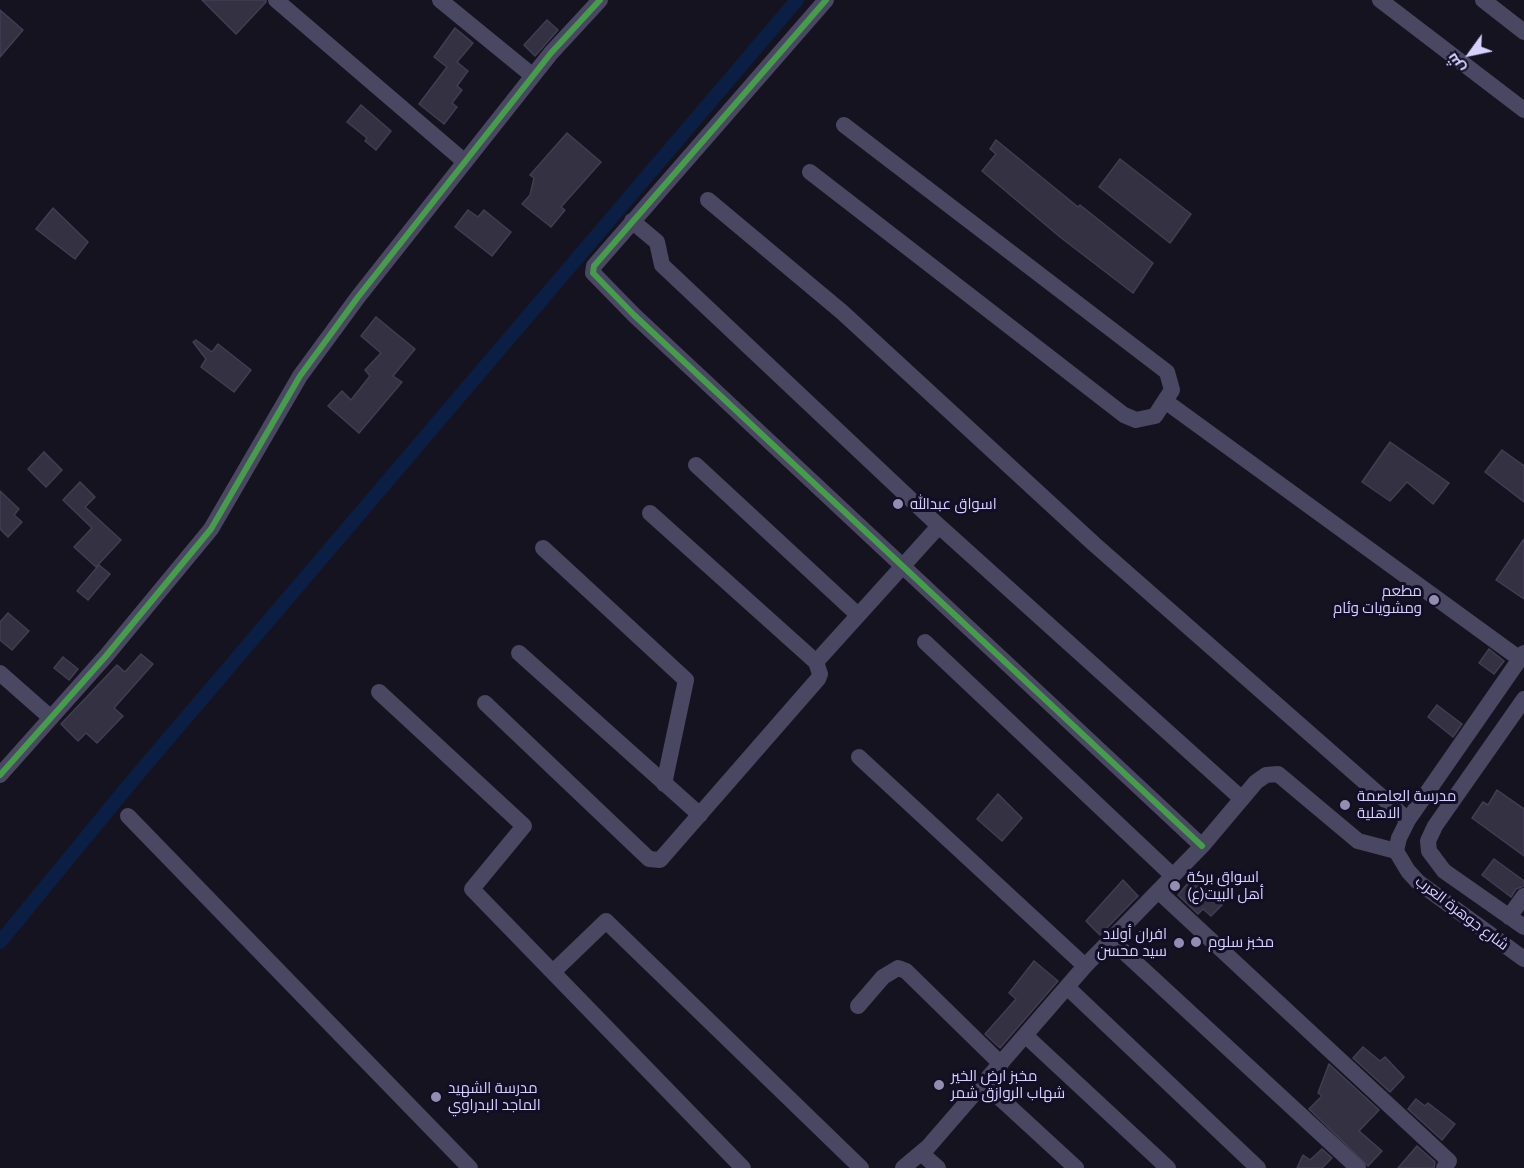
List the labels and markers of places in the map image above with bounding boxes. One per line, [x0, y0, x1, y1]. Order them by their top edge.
place label: اسواق عبدالله [910, 495, 997, 513]
marker: اسواق عبدالله [891, 497, 905, 511]
place label: مطعم ومشويات وئام [1333, 582, 1422, 617]
marker: مطعم ومشويات وئام [1427, 593, 1441, 607]
place label: مدرسة العاصمة الاهلية [1357, 787, 1456, 822]
marker: مدرسة العاصمة الاهلية [1338, 798, 1352, 812]
place label: اسواق بركة أهل البيت(ع) [1187, 868, 1264, 903]
marker: اسواق بركة أهل البيت(ع) [1168, 879, 1182, 893]
place label: افران أولاد سيد محسن [1097, 925, 1167, 960]
place label: مخبز سلوم [1208, 933, 1274, 951]
marker: مخبز سلوم [1189, 935, 1203, 949]
marker: افران أولاد سيد محسن [1172, 936, 1186, 950]
place label: مخبز ارض الخير شهاب الروازق شمر [951, 1067, 1065, 1102]
marker: مخبز ارض الخير شهاب الروازق شمر [932, 1078, 946, 1092]
place label: مدرسة الشهيد الماجد البدراوي [448, 1079, 541, 1114]
marker: مدرسة الشهيد الماجد البدراوي [429, 1090, 443, 1104]

